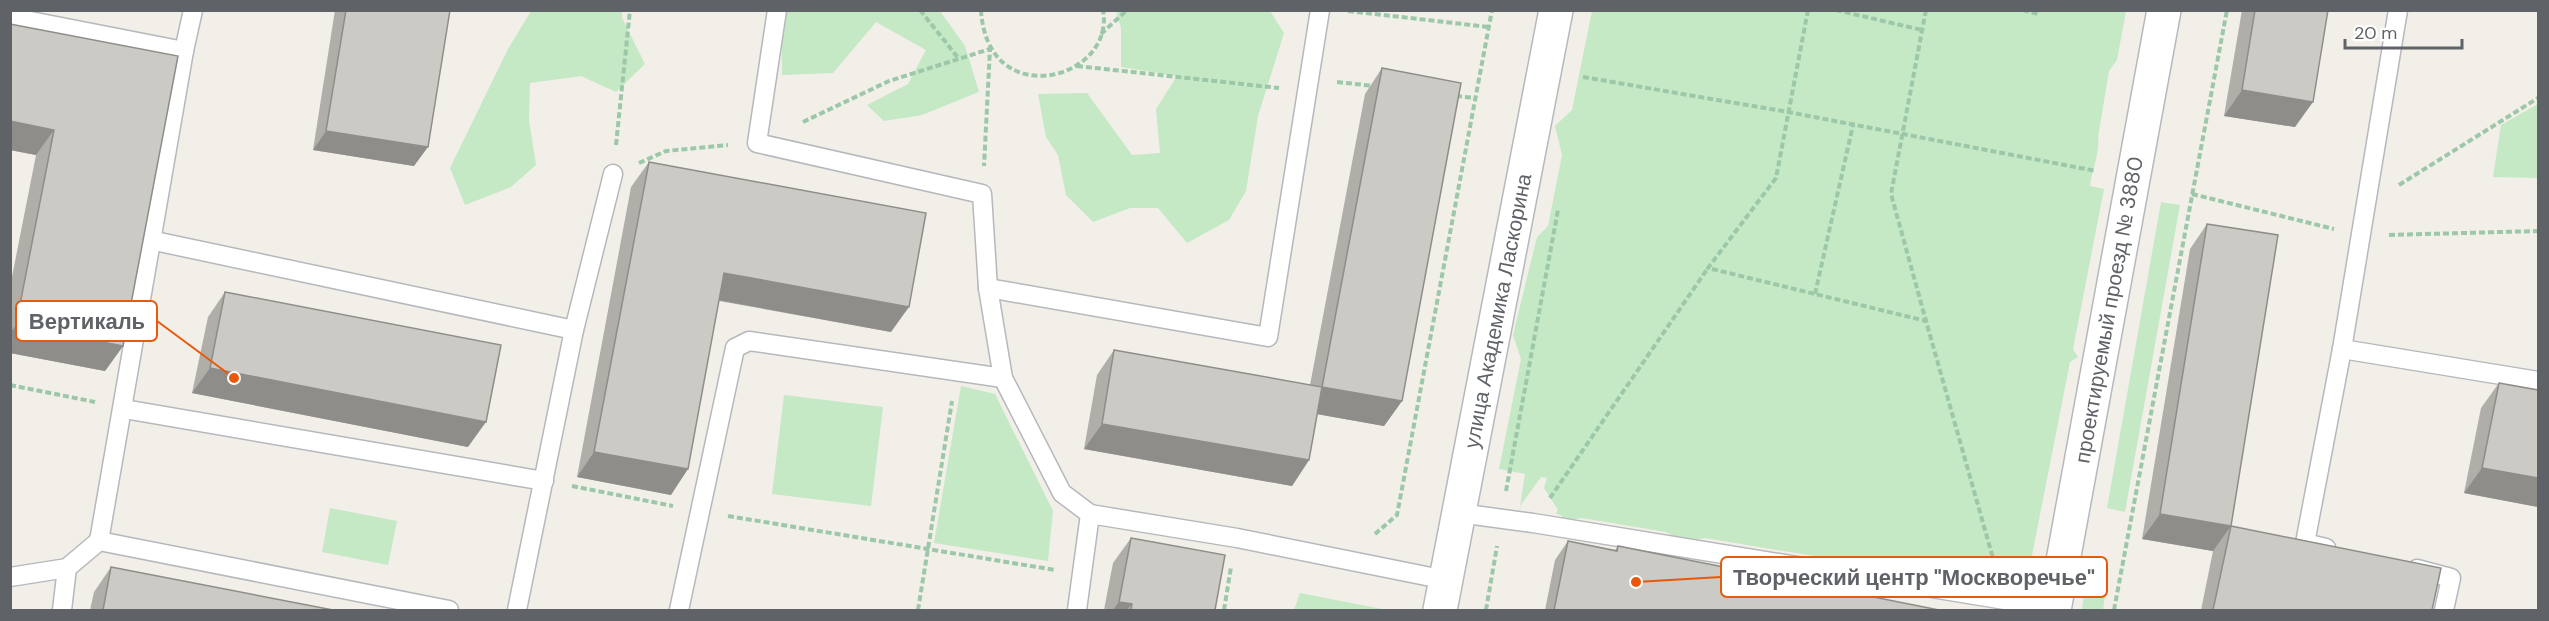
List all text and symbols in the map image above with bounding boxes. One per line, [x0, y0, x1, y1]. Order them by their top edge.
scale bar [2345, 12, 2462, 50]
text: 20 m [2354, 21, 2397, 45]
street label: проектируемый проезд № 3880 [2068, 155, 2150, 465]
street label: улица Академика Ласкорина [1458, 171, 1538, 451]
callout: Вертикаль [16, 301, 157, 341]
text: Вертикаль [29, 307, 145, 336]
callout: Творческий центр "Москворечье" [1721, 557, 2107, 597]
text: Творческий центр "Москворечье" [1733, 563, 2095, 592]

